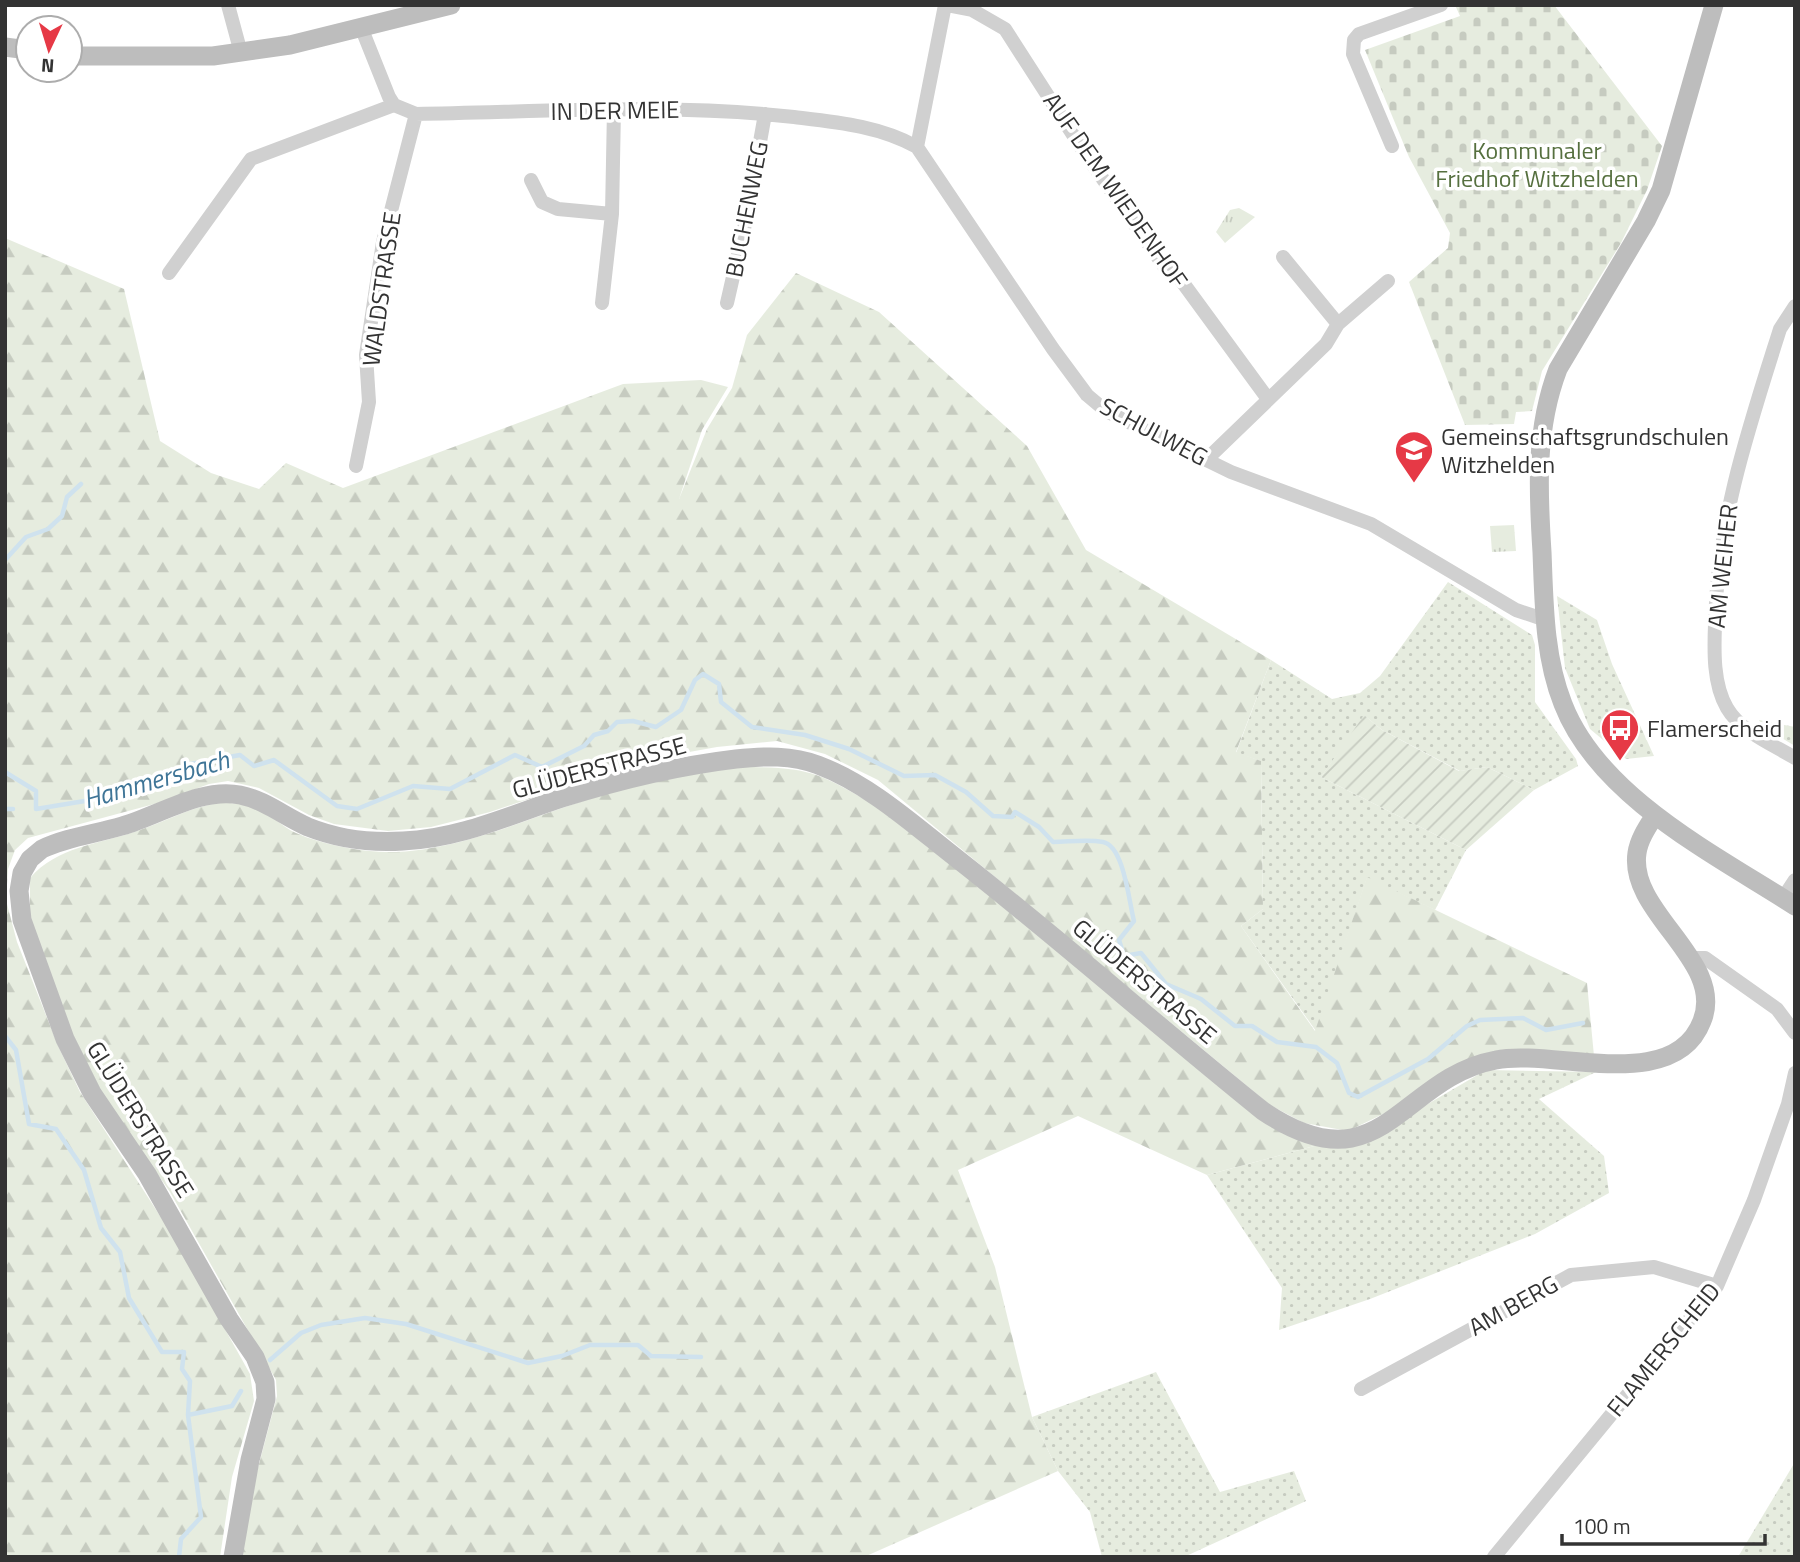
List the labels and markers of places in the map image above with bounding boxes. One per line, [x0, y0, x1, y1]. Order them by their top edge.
place label: Gemeinschaftsgrundschulen Witzhelden [1441, 418, 1729, 482]
school or university icon: Gemeinschaftsgrundschulen Witzhelden [1393, 429, 1435, 484]
bus stop icon: Flamerscheid [1599, 707, 1641, 762]
place label: Flamerscheid [1647, 710, 1782, 746]

